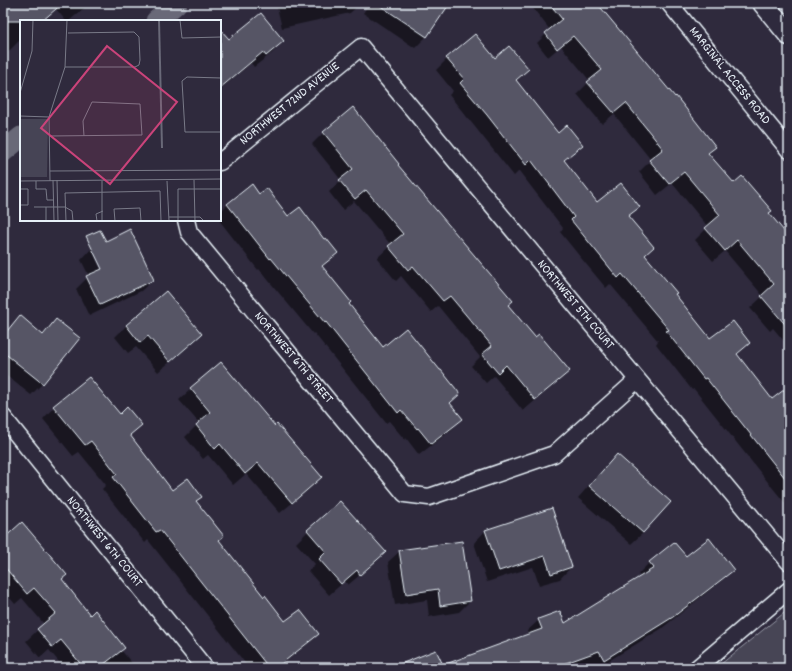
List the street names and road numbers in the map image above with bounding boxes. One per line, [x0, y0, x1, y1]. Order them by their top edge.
street label: MARGINAL ACCESS ROAD [683, 23, 775, 129]
street label: NORTHWEST 72ND AVENUE [236, 58, 344, 150]
street label: NORTHWEST 5TH COURT [532, 256, 618, 354]
street label: NORTHWEST 6TH STREET [249, 308, 337, 408]
street label: NORTHWEST 6TH COURT [61, 492, 147, 592]

